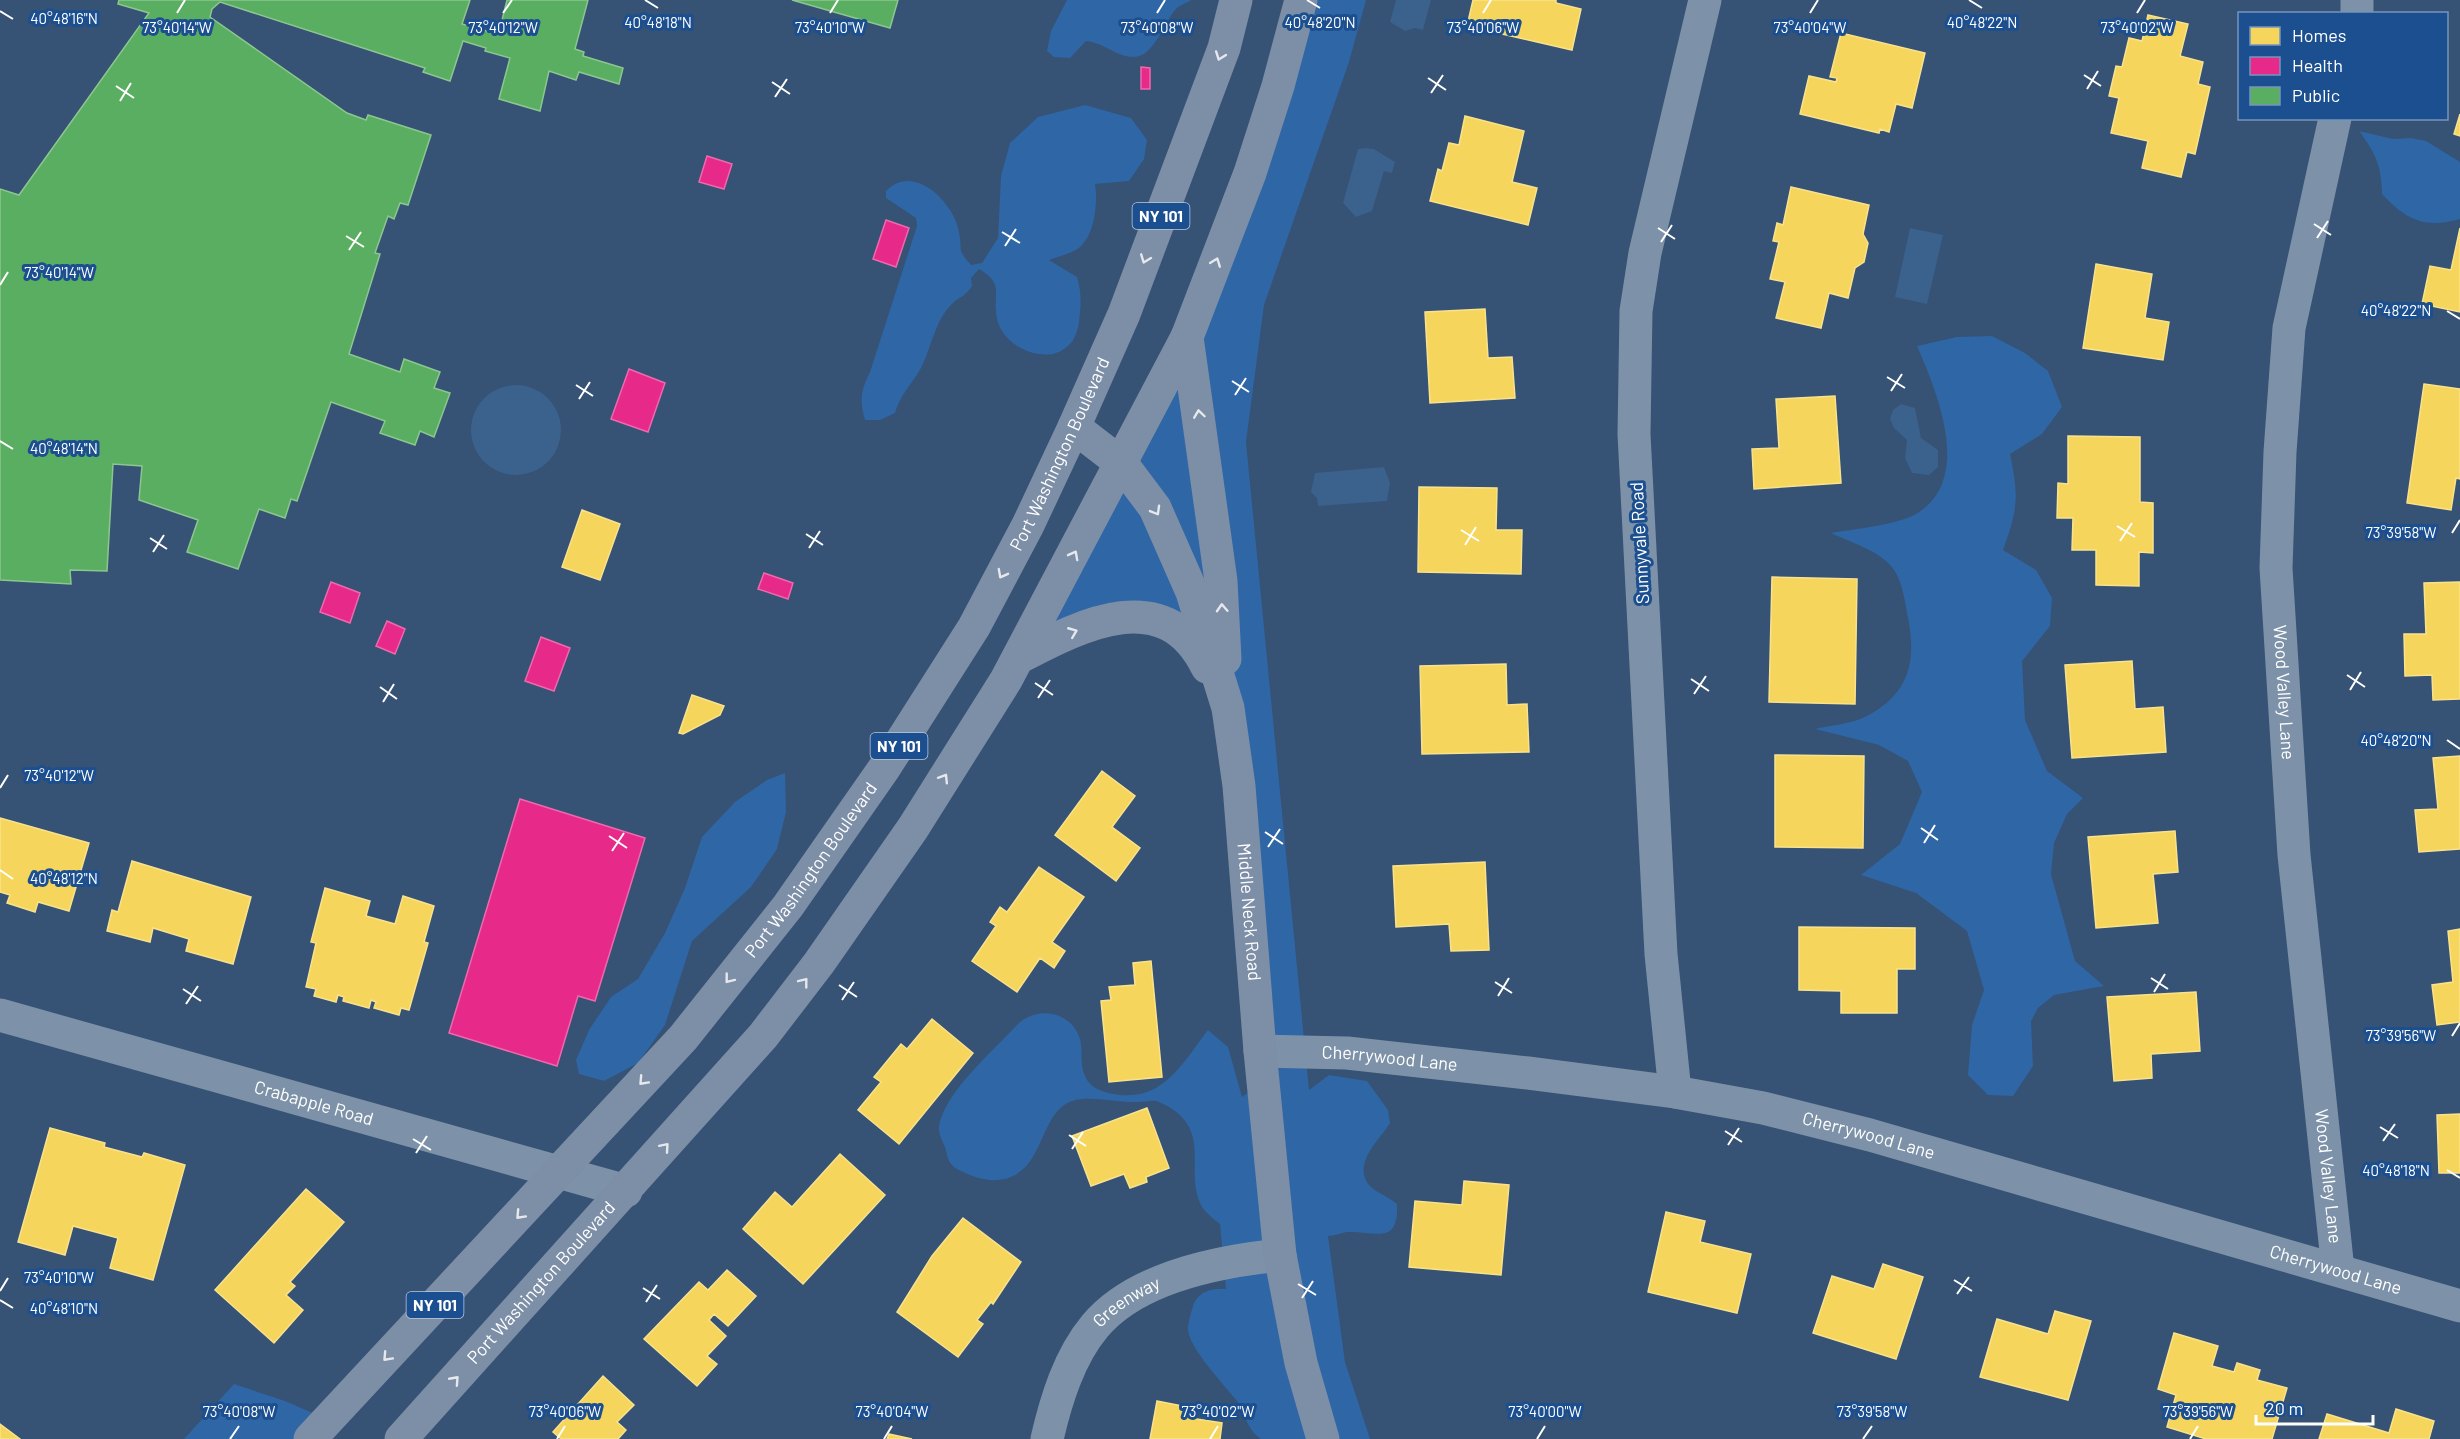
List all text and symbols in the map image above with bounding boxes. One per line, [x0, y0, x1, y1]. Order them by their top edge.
text: 40°48'16"N [30, 9, 98, 27]
legend [2238, 12, 2448, 120]
text: 40°48'18"N [624, 13, 692, 31]
text: 40°48'20"N [1284, 13, 1356, 31]
text: 40°48'22"N [1947, 13, 2017, 31]
text: 73°40'14"W [142, 18, 212, 36]
text: 73°40'12"W [468, 18, 538, 36]
text: 73°40'10"W [795, 18, 865, 36]
text: 73°40'08"W [1121, 18, 1193, 36]
text: 73°40'06"W [1447, 18, 1519, 36]
text: 73°40'04"W [1774, 18, 1846, 36]
text: 73°40'02"W [2101, 18, 2173, 36]
text: Homes [2292, 24, 2346, 46]
one-way arrow [1215, 50, 1228, 61]
text: Health [2292, 54, 2343, 76]
text: Public [2292, 84, 2340, 106]
road number: NY 101 [1132, 203, 1190, 229]
one-way arrow [1139, 253, 1152, 263]
one-way arrow [1209, 257, 1221, 268]
text: 73°40'14"W [24, 263, 94, 281]
text: 40°48'22"N [2361, 301, 2431, 319]
street label: Port Washington Boulevard [1004, 353, 1114, 554]
one-way arrow [1193, 409, 1205, 419]
text: 40°48'14"N [30, 439, 98, 457]
street label: Sunnyvale Road [1625, 481, 1653, 605]
one-way arrow [1149, 505, 1160, 515]
text: 73°39'58"W [2366, 523, 2436, 541]
one-way arrow [1067, 551, 1078, 562]
one-way arrow [998, 568, 1009, 579]
one-way arrow [1216, 603, 1229, 612]
street label: Wood Valley Lane [2270, 624, 2300, 760]
one-way arrow [1066, 627, 1077, 639]
text: 40°48'20"N [2360, 731, 2432, 749]
road number: NY 101 [870, 733, 928, 759]
text: 73°40'12"W [24, 766, 94, 784]
one-way arrow [937, 774, 949, 784]
street label: Port Washington Boulevard [739, 778, 881, 961]
street label: Middle Neck Road [1234, 842, 1266, 982]
text: 40°48'12"N [30, 869, 98, 887]
one-way arrow [726, 973, 737, 984]
one-way arrow [797, 978, 808, 989]
text: 73°39'56"W [2366, 1026, 2436, 1044]
street label: Cherrywood Lane [1322, 1040, 1459, 1075]
one-way arrow [640, 1074, 651, 1085]
street label: Crabapple Road [252, 1075, 376, 1129]
street label: Cherrywood Lane [1800, 1106, 1938, 1163]
street label: Wood Valley Lane [2311, 1108, 2347, 1245]
one-way arrow [658, 1143, 669, 1154]
text: 40°48'18"N [2362, 1161, 2430, 1179]
street label: Port Washington Boulevard [462, 1196, 619, 1368]
one-way arrow [516, 1208, 527, 1218]
street label: Cherrywood Lane [2267, 1239, 2405, 1299]
text: 73°40'10"W [24, 1268, 94, 1286]
street label: Greenway [1087, 1271, 1163, 1331]
road number: NY 101 [406, 1292, 464, 1318]
text: 40°48'10"N [30, 1299, 98, 1317]
one-way arrow [383, 1350, 394, 1361]
one-way arrow [447, 1376, 458, 1387]
scale bar [2256, 1388, 2373, 1426]
text: 20 m [2265, 1397, 2303, 1419]
text: 73°40'08"W [203, 1402, 275, 1420]
text: 73°40'06"W [529, 1402, 601, 1420]
text: 73°40'04"W [856, 1402, 928, 1420]
text: 73°40'02"W [1182, 1402, 1254, 1420]
text: 73°40'00"W [1508, 1402, 1582, 1420]
text: 73°39'58"W [1837, 1402, 1907, 1420]
text: 73°39'56"W [2163, 1402, 2233, 1420]

